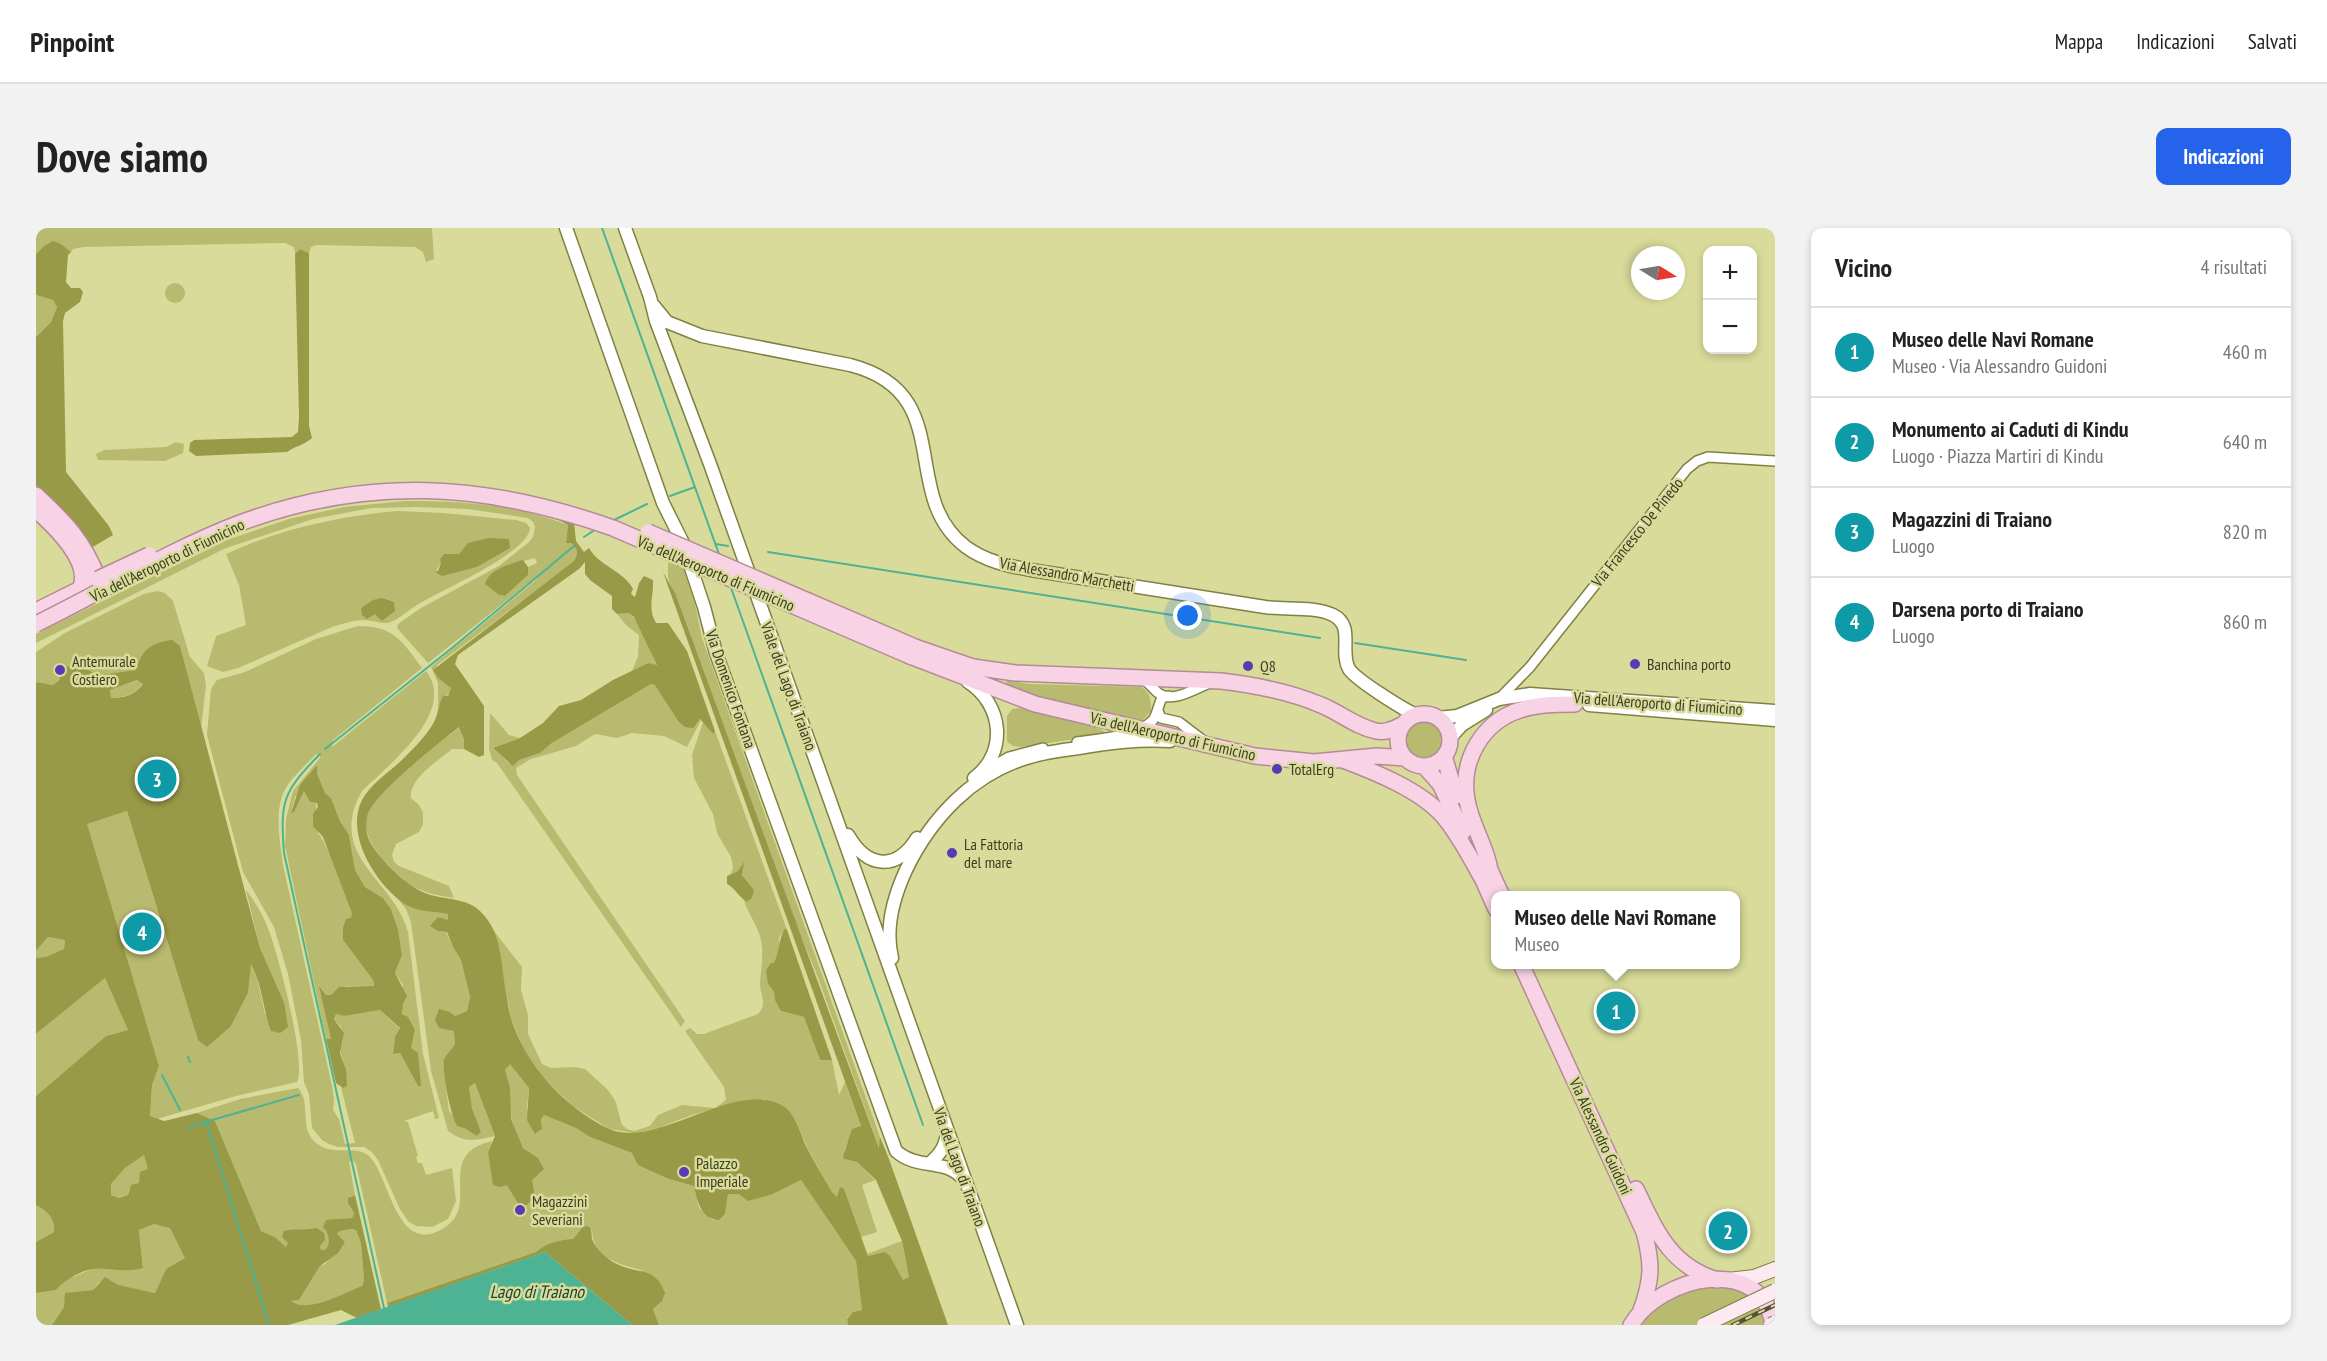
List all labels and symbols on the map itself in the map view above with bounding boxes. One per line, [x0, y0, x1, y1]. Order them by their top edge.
north arrow [1631, 246, 1685, 300]
street label: Via Francesco De Pinedo [1586, 473, 1687, 591]
street label: Via dell'Aeroporto di Fiumicino [86, 514, 248, 607]
street label: Via dell'Aeroporto di Fiumicino [633, 530, 798, 615]
street label: Via Alessandro Marchetti [997, 552, 1136, 596]
your location [1173, 601, 1202, 630]
street label: Viale del Lago di Traiano [756, 618, 822, 753]
street label: Via Domenico Fontana [701, 626, 761, 751]
place label: Antemurale Costiero [72, 651, 136, 689]
place label: Banchina porto [1647, 654, 1731, 674]
place label: Q8 [1260, 656, 1276, 676]
marker: Banchina porto [1628, 657, 1642, 671]
marker: Q8 [1241, 659, 1255, 673]
marker: Antemurale Costiero [53, 663, 67, 677]
street label: Via dell'Aeroporto di Fiumicino [1572, 687, 1743, 719]
street label: Via dell'Aeroporto di Fiumicino [1087, 707, 1258, 765]
pin: 3 [138, 756, 176, 802]
place label: TotalErg [1289, 759, 1334, 779]
marker: TotalErg [1270, 762, 1284, 776]
place label: La Fattoria del mare [964, 834, 1023, 872]
marker: La Fattoria del mare [945, 846, 959, 860]
pin: 4 [122, 910, 162, 954]
pin: 1 [1596, 988, 1636, 1034]
street label: Via Alessandro Guidoni [1565, 1073, 1637, 1198]
street label: Via del Lago di Traiano [929, 1104, 991, 1229]
place label: Palazzo Imperiale [696, 1153, 748, 1191]
marker: Palazzo Imperiale [677, 1165, 691, 1179]
place label: Magazzini Severiani [532, 1191, 587, 1229]
marker: Magazzini Severiani [513, 1203, 527, 1217]
pin: 2 [1708, 1208, 1748, 1254]
water label: Lago di Traiano [490, 1280, 585, 1303]

